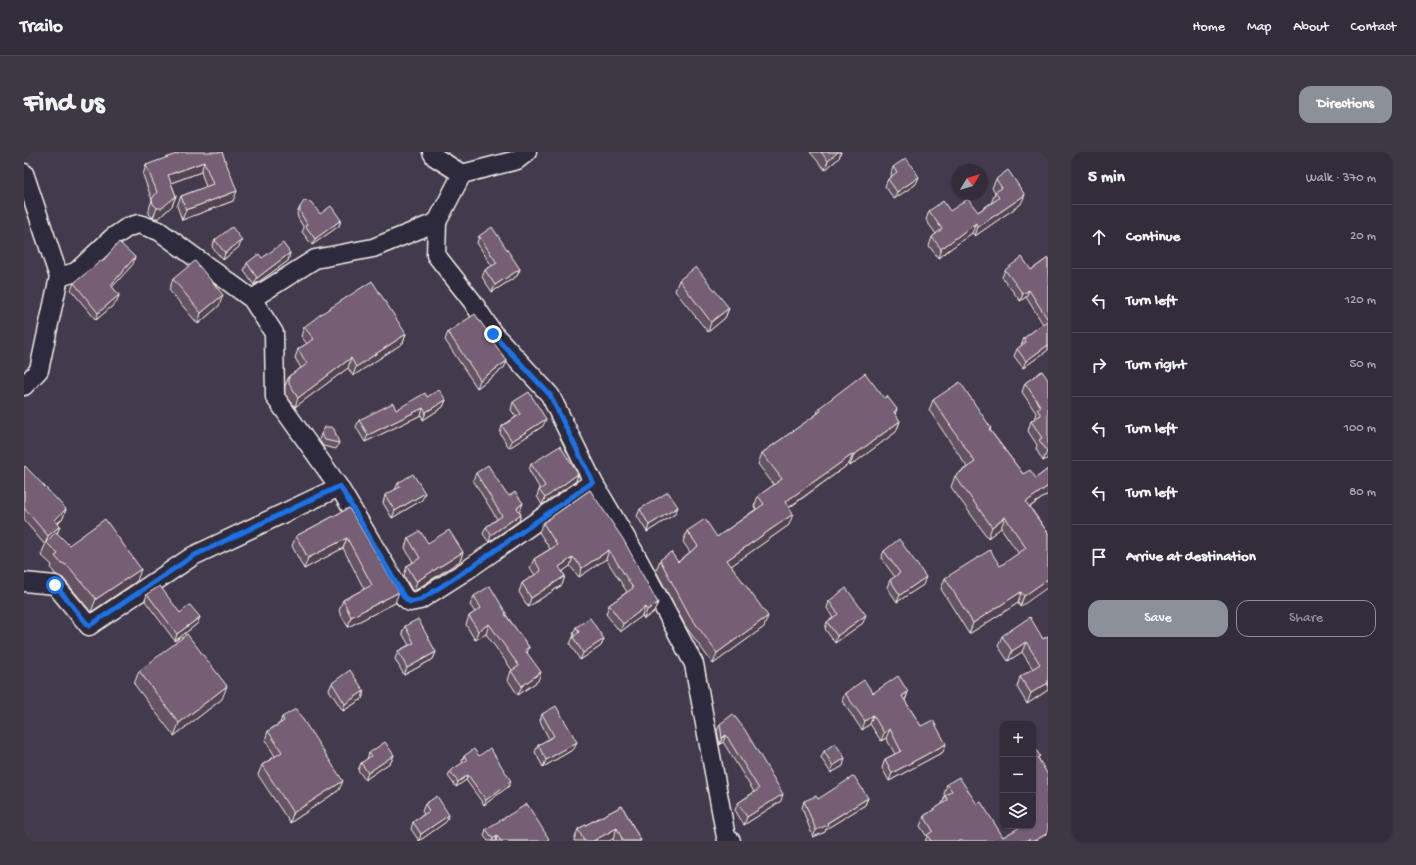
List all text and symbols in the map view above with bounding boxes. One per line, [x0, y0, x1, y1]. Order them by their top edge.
text: Trailo [20, 16, 63, 39]
text: Home [1193, 19, 1225, 36]
text: Map [1247, 19, 1271, 36]
text: About [1293, 19, 1329, 36]
text: Contact [1351, 19, 1396, 36]
button: Directions [1299, 86, 1392, 123]
text: Find us [24, 88, 104, 121]
north arrow [952, 164, 988, 200]
text: 5 min [1088, 168, 1125, 188]
text: Walk · 370 m [1306, 171, 1376, 186]
icon: ahead [1088, 226, 1110, 248]
text: Continue [1126, 228, 1180, 246]
text: 20 m [1350, 229, 1376, 244]
icon: left [1088, 290, 1110, 312]
text: Turn left [1126, 292, 1177, 310]
text: 120 m [1345, 293, 1376, 308]
route end [484, 325, 502, 343]
icon: right [1088, 354, 1110, 376]
text: Turn right [1126, 356, 1186, 374]
text: 50 m [1349, 357, 1376, 372]
icon: left [1088, 418, 1110, 440]
text: Turn left [1126, 420, 1177, 438]
text: 100 m [1344, 421, 1376, 436]
icon: left [1088, 482, 1110, 504]
text: Turn left [1126, 484, 1177, 502]
text: 80 m [1349, 485, 1376, 500]
icon: arrive [1088, 546, 1110, 568]
text: Arrive at destination [1126, 548, 1256, 566]
route start [46, 576, 64, 594]
button: Save [1088, 600, 1228, 637]
button: Share [1236, 600, 1376, 637]
map controls [1000, 721, 1036, 829]
button: + [1000, 721, 1036, 757]
button: − [1000, 757, 1036, 793]
button: layers [1000, 793, 1036, 829]

